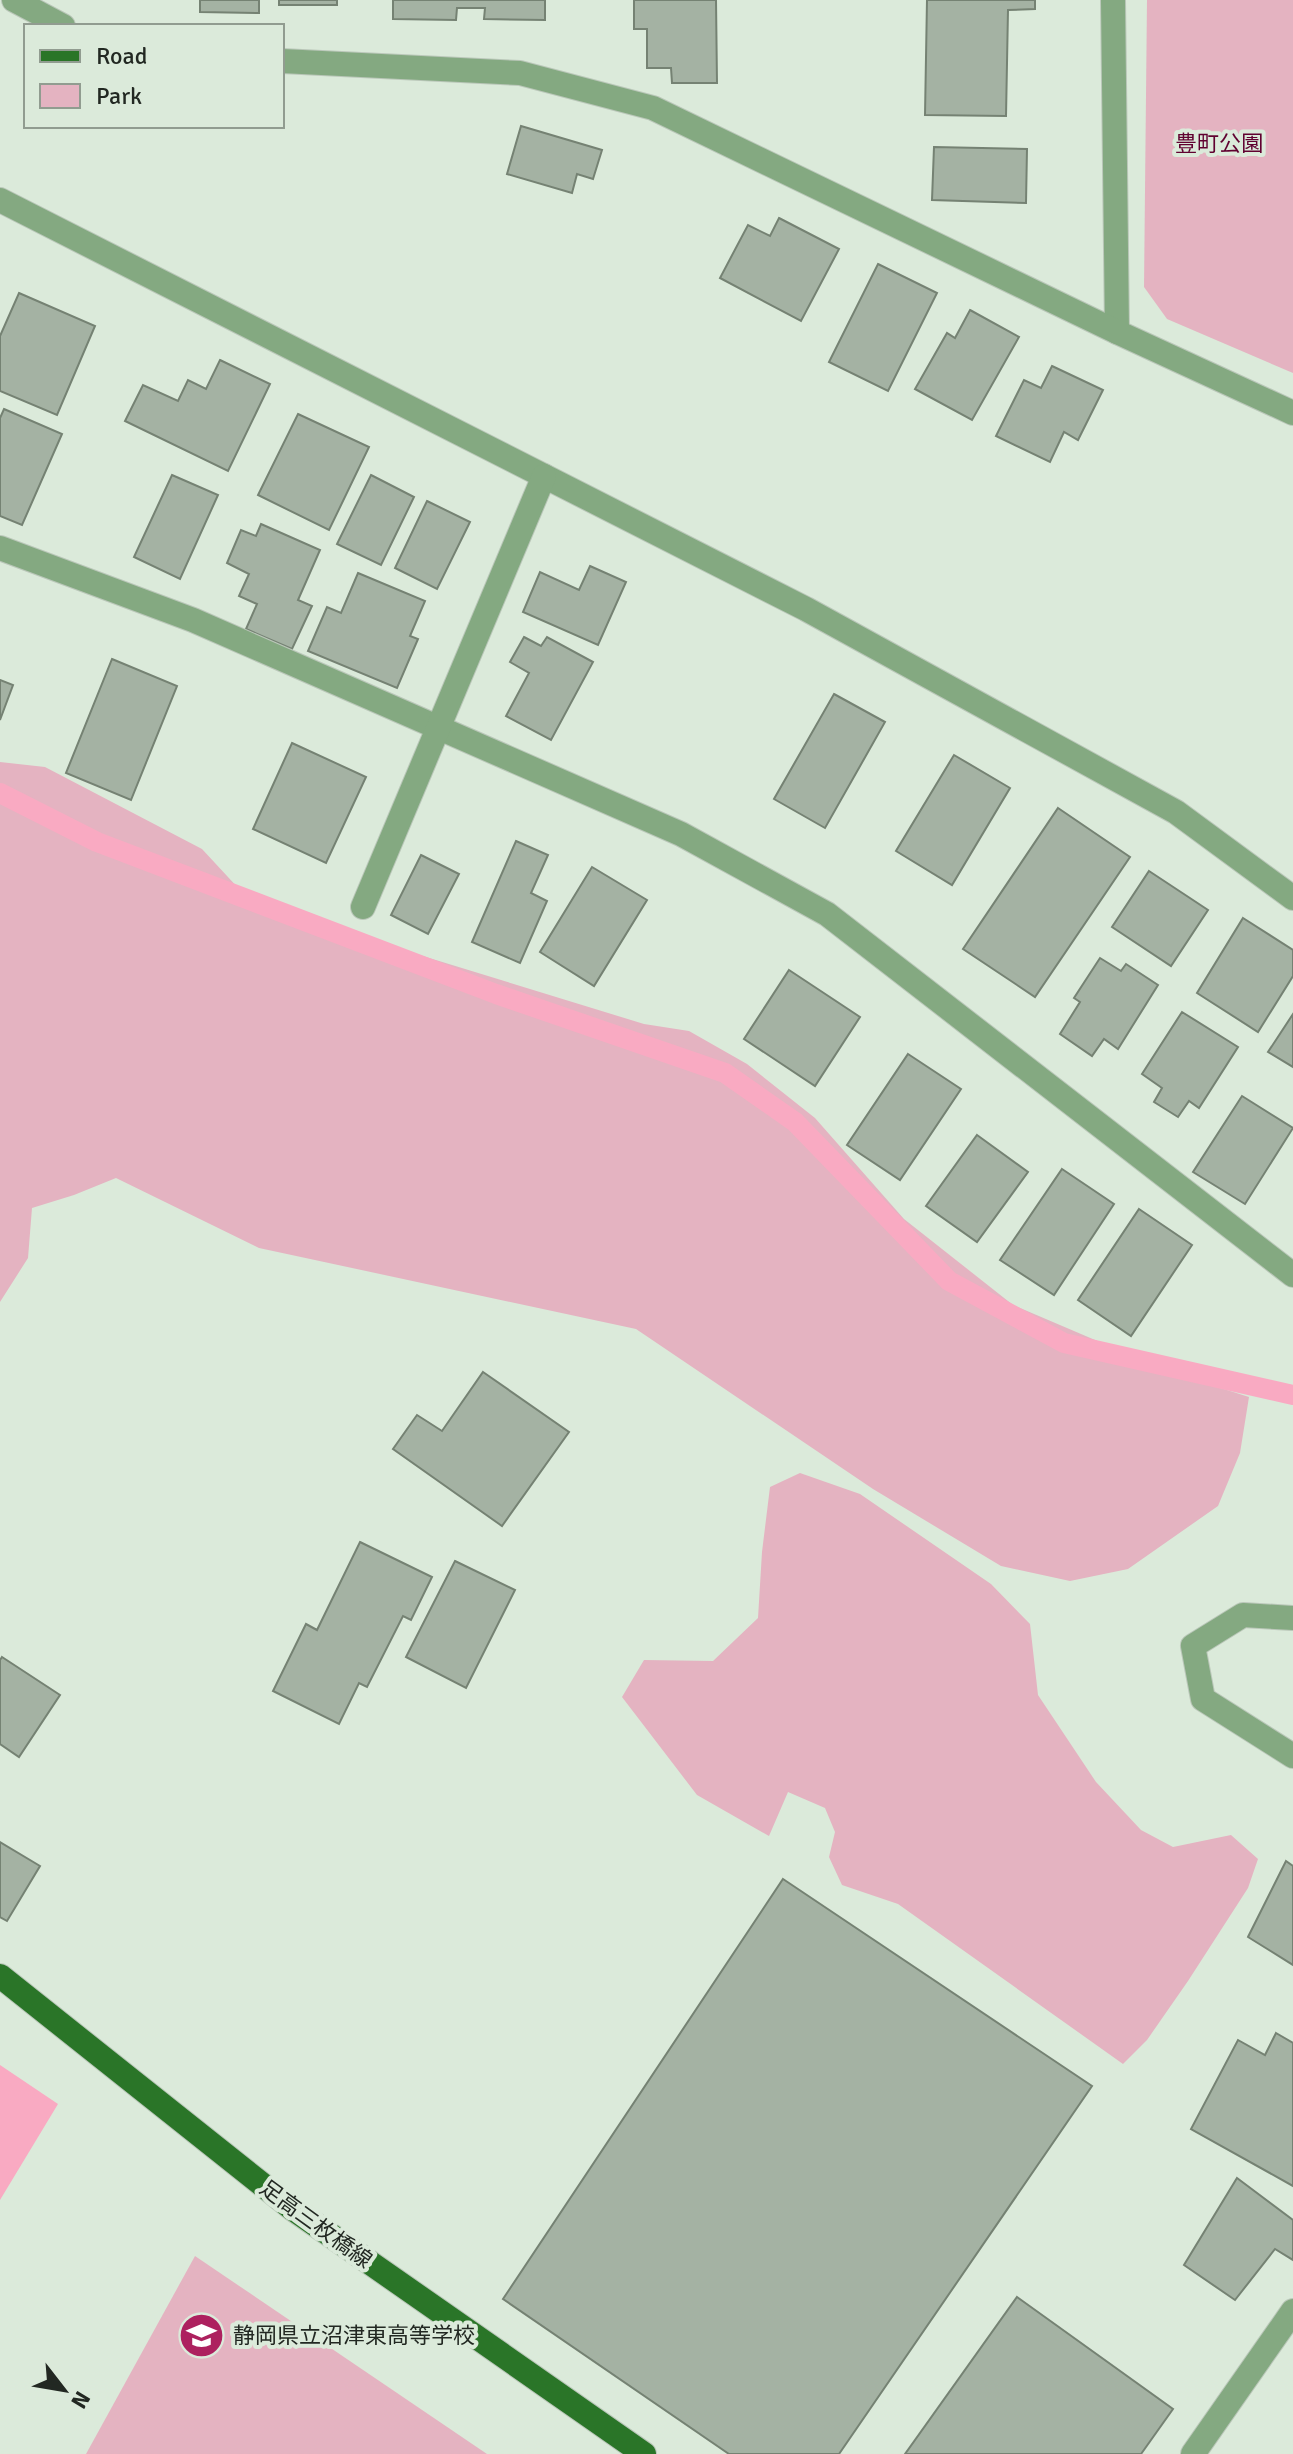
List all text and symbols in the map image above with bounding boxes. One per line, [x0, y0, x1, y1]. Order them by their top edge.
legend [24, 24, 284, 128]
text: Road [96, 41, 147, 71]
text: Park [96, 81, 142, 111]
park label: 豊町公園 [1175, 130, 1263, 157]
street label: 足高三枚橋線 [255, 2174, 377, 2274]
school or university icon: 静岡県立沼津東高等学校 [178, 2311, 226, 2359]
place label: 静岡県立沼津東高等学校 [233, 2322, 475, 2349]
north arrow [24, 2350, 104, 2430]
text: N [65, 2387, 96, 2414]

